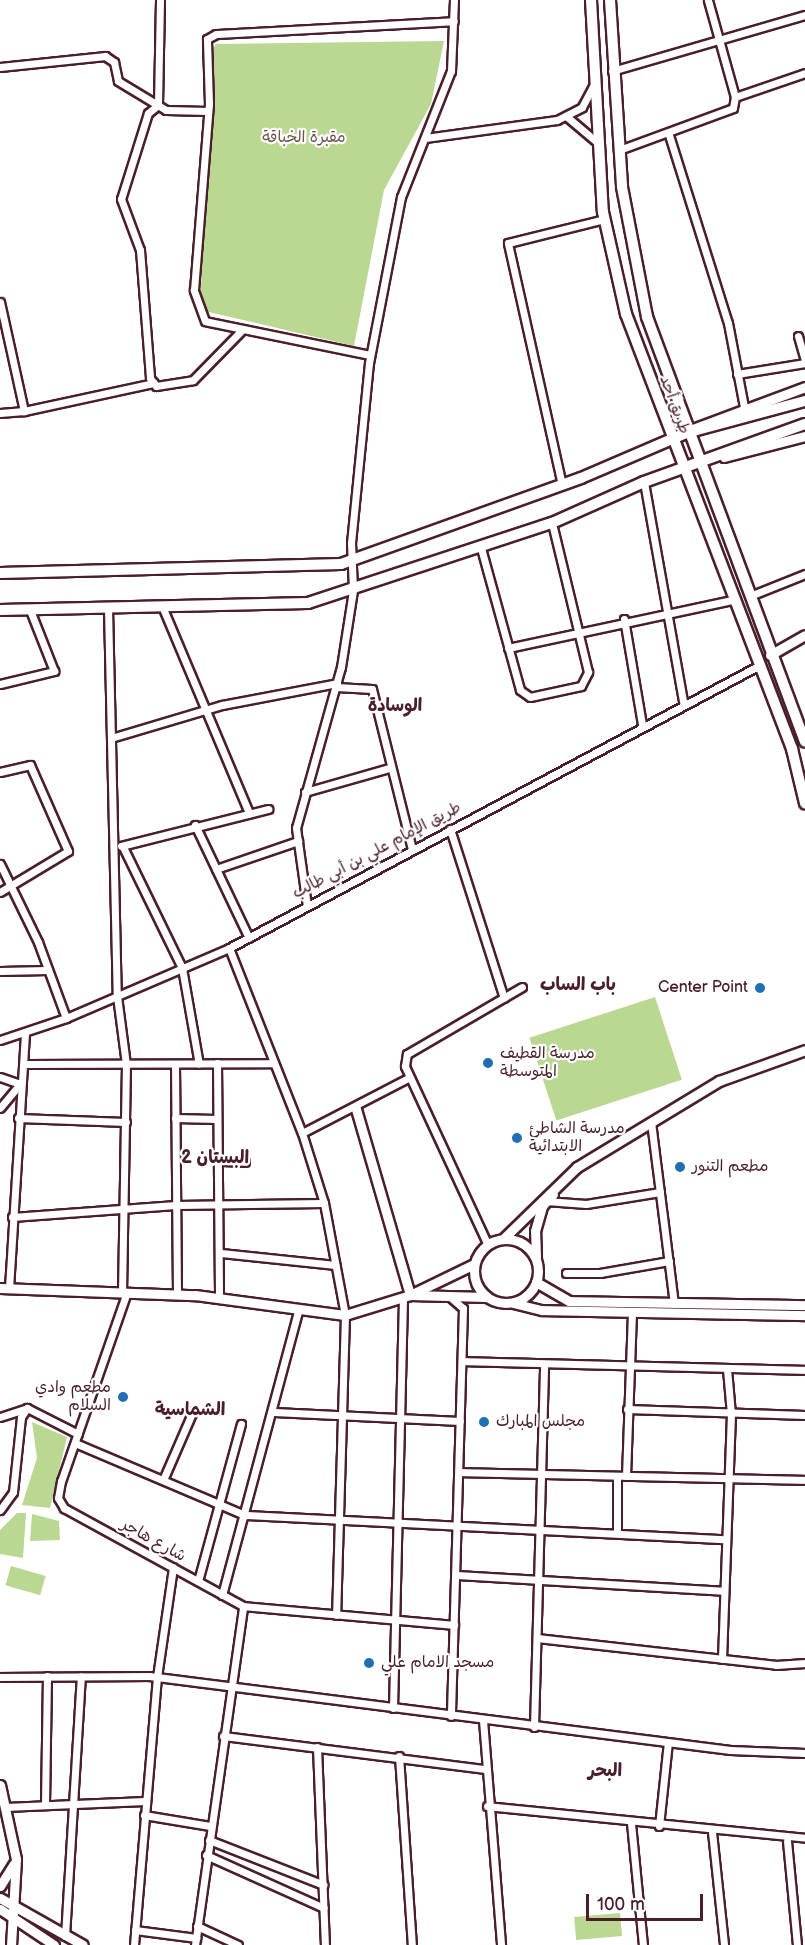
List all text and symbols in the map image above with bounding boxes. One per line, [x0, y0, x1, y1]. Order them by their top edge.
park label: مقبرة الخباقة [262, 128, 346, 148]
street label: طريق أحد [655, 373, 693, 437]
district label: الوسادة [368, 695, 422, 717]
street label: طريق الإمام علي بن أبي طالب [289, 798, 465, 904]
district label: باب الساب [540, 974, 616, 996]
place label: Center Point [658, 978, 748, 998]
marker: Center Point [753, 981, 767, 995]
place label: مدرسة القطيف المتوسطة [500, 1044, 595, 1082]
marker: مدرسة القطيف المتوسطة [481, 1056, 495, 1070]
place label: مدرسة الشاطئ الابتدائية [529, 1119, 625, 1157]
marker: مدرسة الشاطئ الابتدائية [510, 1131, 524, 1145]
district label: البستان 2 [181, 1147, 249, 1169]
place label: مطعم التنور [692, 1157, 768, 1177]
marker: مطعم التنور [673, 1160, 687, 1174]
place label: مطعم وادي السلام [35, 1378, 111, 1416]
marker: مطعم وادي السلام [116, 1390, 130, 1404]
district label: الشماسية [155, 1399, 225, 1421]
place label: مجلس المبارك [496, 1412, 585, 1432]
marker: مجلس المبارك [477, 1415, 491, 1429]
street label: شارع هاجر [117, 1515, 189, 1567]
place label: مسجد الامام علي [381, 1653, 494, 1673]
marker: مسجد الامام علي [362, 1656, 376, 1670]
district label: البحر [588, 1760, 622, 1782]
scale bar [589, 1882, 706, 1920]
text: 100 m [597, 1894, 645, 1915]

